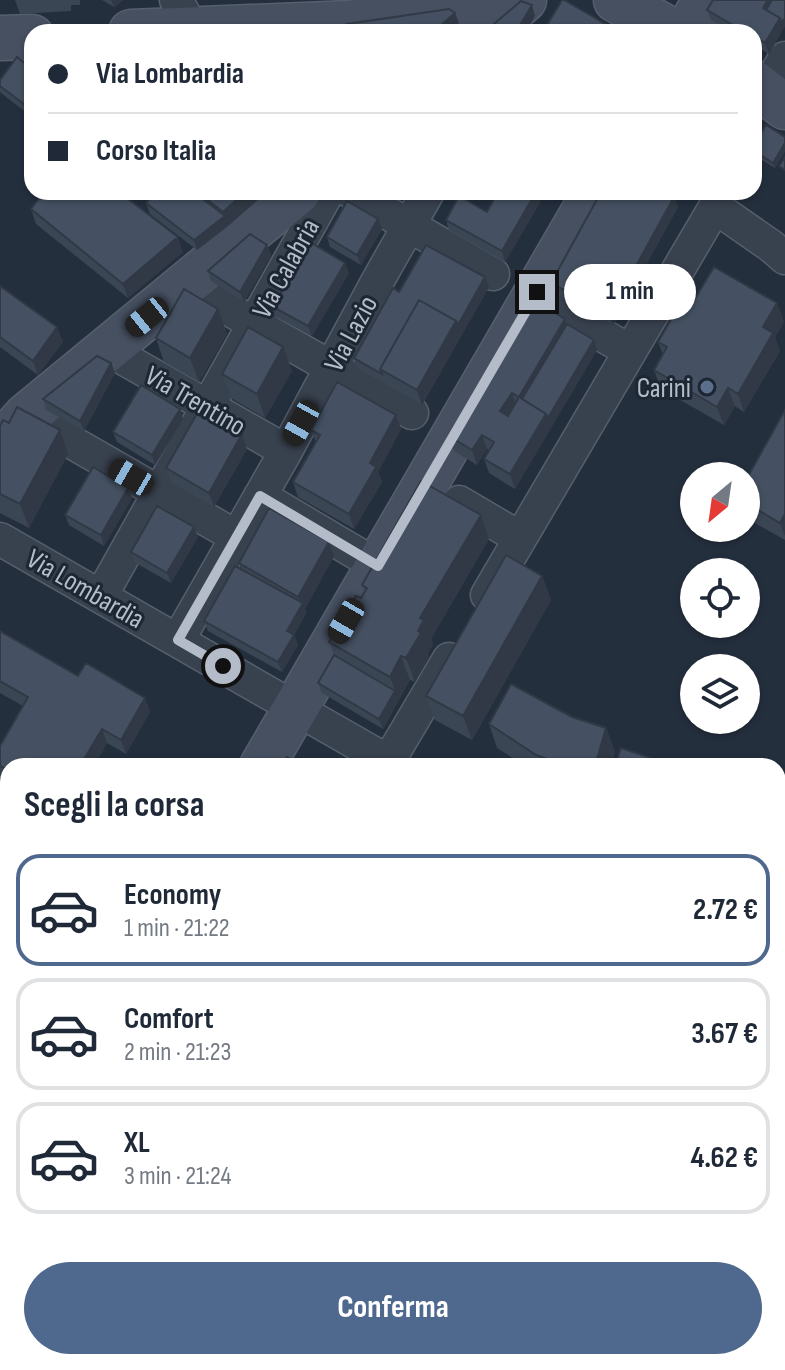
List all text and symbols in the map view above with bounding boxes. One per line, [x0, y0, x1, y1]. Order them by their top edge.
text: Via Lombardia [96, 56, 244, 92]
text: Corso Italia [96, 133, 216, 169]
street label: Via Calabria [246, 213, 327, 324]
callout: 1 min [565, 264, 697, 320]
route end [519, 274, 555, 310]
text: 1 min [606, 276, 654, 307]
street label: Via Lazio [318, 290, 385, 377]
car [121, 293, 173, 341]
street label: Via Trentino [139, 359, 251, 443]
place label: Carini [637, 372, 691, 405]
marker: Carini [698, 378, 716, 396]
car [279, 396, 323, 450]
car [104, 455, 158, 499]
north arrow [680, 462, 760, 542]
map controls [680, 462, 760, 734]
street label: Via Lombardia [21, 542, 150, 636]
button: locate [680, 558, 760, 638]
car [324, 594, 368, 648]
route start [205, 648, 241, 684]
button: layers [680, 654, 760, 734]
text: Scegli la corsa [24, 784, 204, 827]
icon: car [28, 874, 100, 946]
text: Economy [124, 877, 221, 913]
text: 2.72 € [693, 892, 758, 928]
text: 1 min · 21:22 [124, 913, 230, 944]
icon: car [28, 998, 100, 1070]
text: Comfort [124, 1001, 214, 1037]
text: 3.67 € [691, 1016, 758, 1052]
text: 2 min · 21:23 [124, 1037, 231, 1068]
icon: car [28, 1122, 100, 1194]
text: XL [124, 1125, 150, 1161]
text: 4.62 € [690, 1140, 758, 1176]
text: 3 min · 21:24 [124, 1161, 231, 1192]
button: Conferma [24, 1262, 762, 1354]

